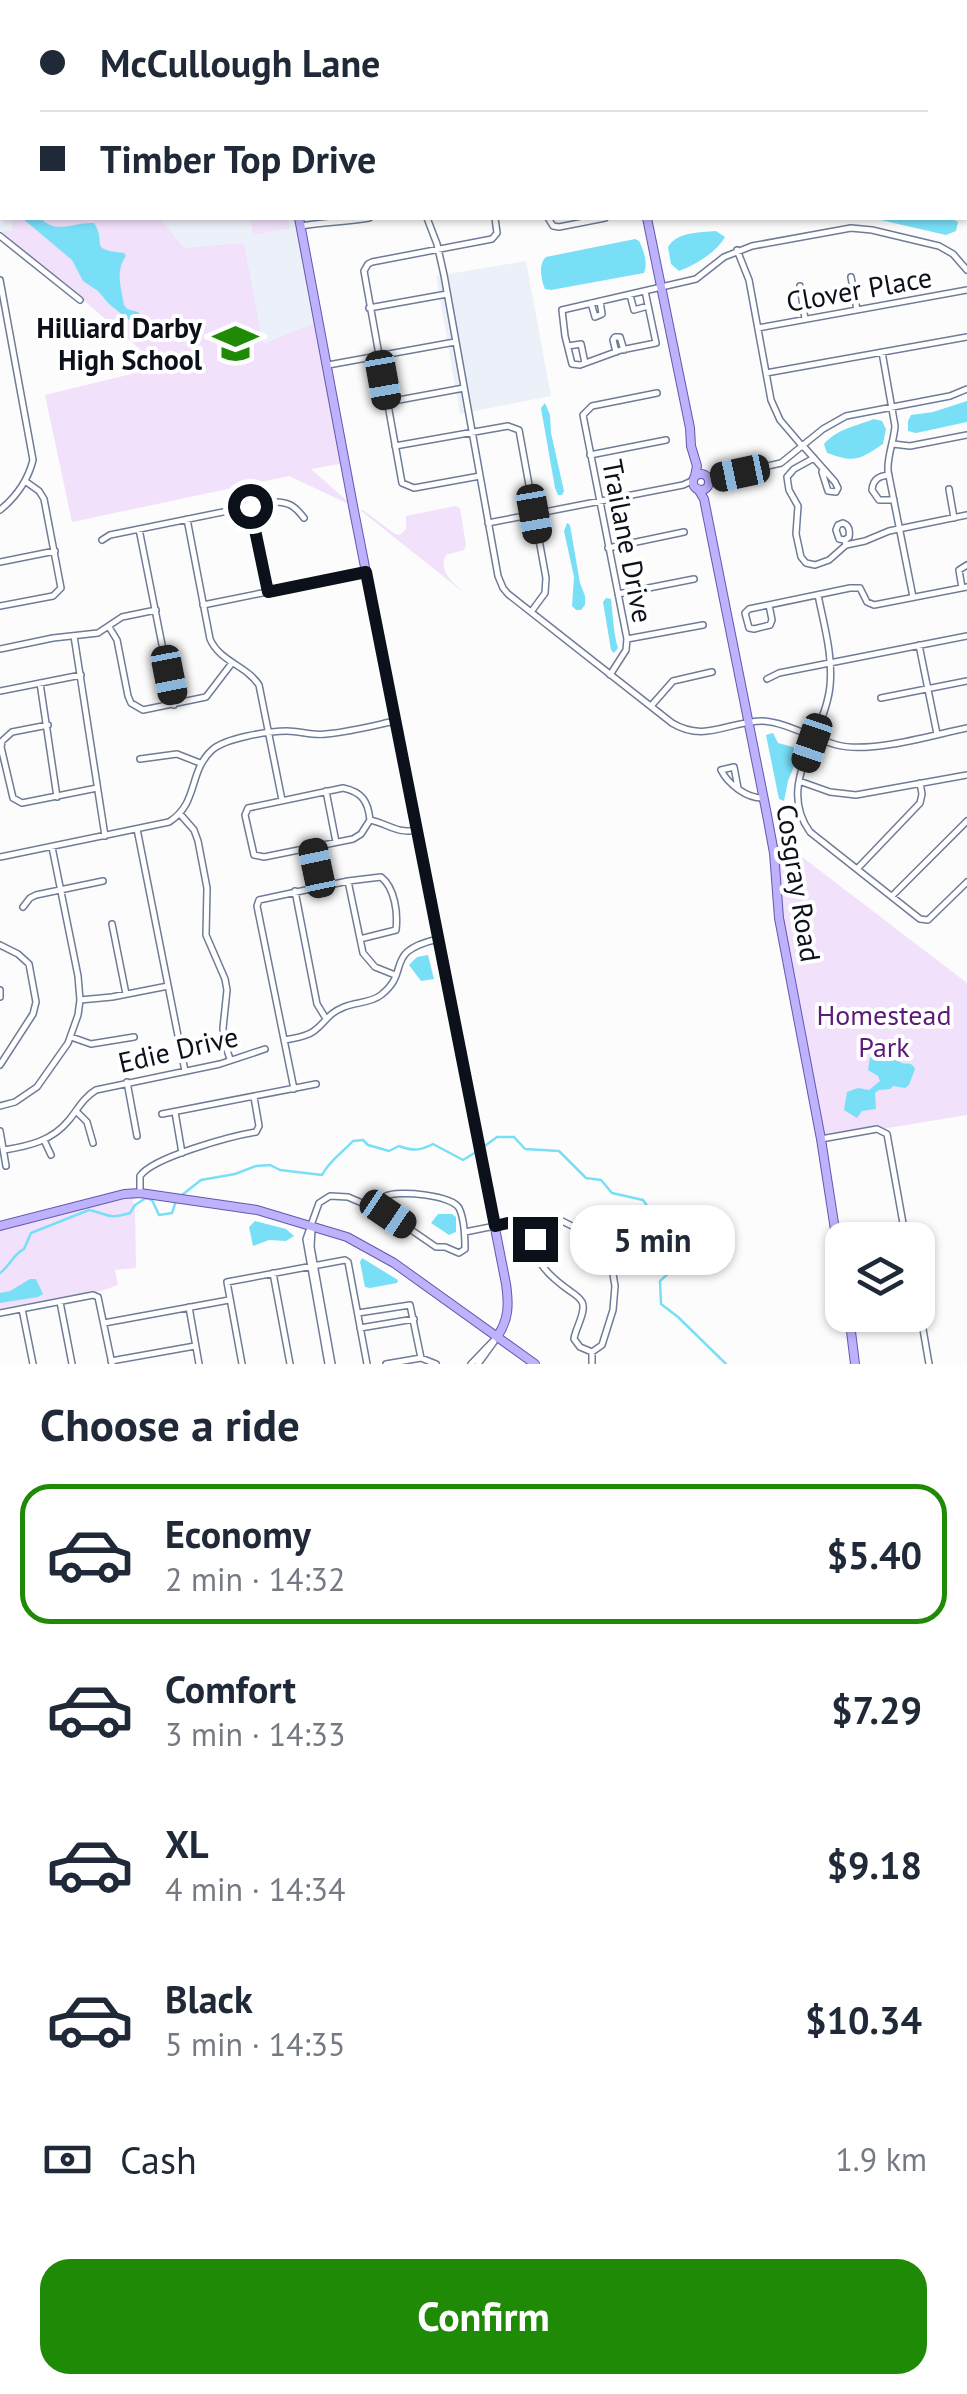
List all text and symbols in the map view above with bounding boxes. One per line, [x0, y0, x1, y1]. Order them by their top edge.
text: McCullough Lane [100, 38, 380, 87]
text: Timber Top Drive [100, 134, 376, 183]
street label: Clover Place [783, 258, 935, 320]
place label: Hilliard Darby High School [36, 309, 203, 378]
school or university icon: Hilliard Darby High School [211, 319, 259, 367]
car [363, 348, 403, 412]
car [708, 452, 772, 494]
street label: Trailane Drive [594, 456, 662, 626]
car [514, 482, 554, 546]
route start [228, 484, 273, 529]
car [149, 643, 189, 707]
car [788, 710, 836, 776]
street label: Cosgray Road [768, 802, 830, 964]
car [296, 836, 338, 900]
park label: Homestead Park [817, 996, 951, 1065]
street label: Edie Drive [114, 1017, 242, 1081]
car [355, 1185, 421, 1243]
callout: 5 min [570, 1204, 735, 1274]
route end [513, 1217, 558, 1262]
text: 5 min [613, 1219, 692, 1261]
map controls [825, 1222, 935, 1332]
button: layers [825, 1222, 935, 1332]
text: Choose a ride [40, 1395, 300, 1453]
icon: car [45, 1509, 135, 1599]
text: Economy [165, 1509, 311, 1558]
text: $5.40 [826, 1530, 922, 1579]
text: 2 min · 14:32 [165, 1558, 345, 1600]
icon: car [45, 1664, 135, 1754]
text: Comfort [165, 1664, 296, 1713]
text: $7.29 [831, 1685, 922, 1734]
text: 3 min · 14:33 [165, 1713, 345, 1755]
icon: car [45, 1819, 135, 1909]
text: XL [165, 1819, 209, 1868]
text: $9.18 [826, 1840, 922, 1889]
text: 4 min · 14:34 [165, 1868, 345, 1910]
icon: car [45, 1974, 135, 2064]
text: Black [165, 1974, 253, 2023]
text: $10.34 [805, 1995, 922, 2044]
text: 5 min · 14:35 [165, 2023, 345, 2065]
icon: cash [40, 2132, 95, 2187]
text: Cash [120, 2135, 197, 2184]
text: 1.9 km [835, 2138, 927, 2180]
button: Confirm [40, 2259, 927, 2374]

